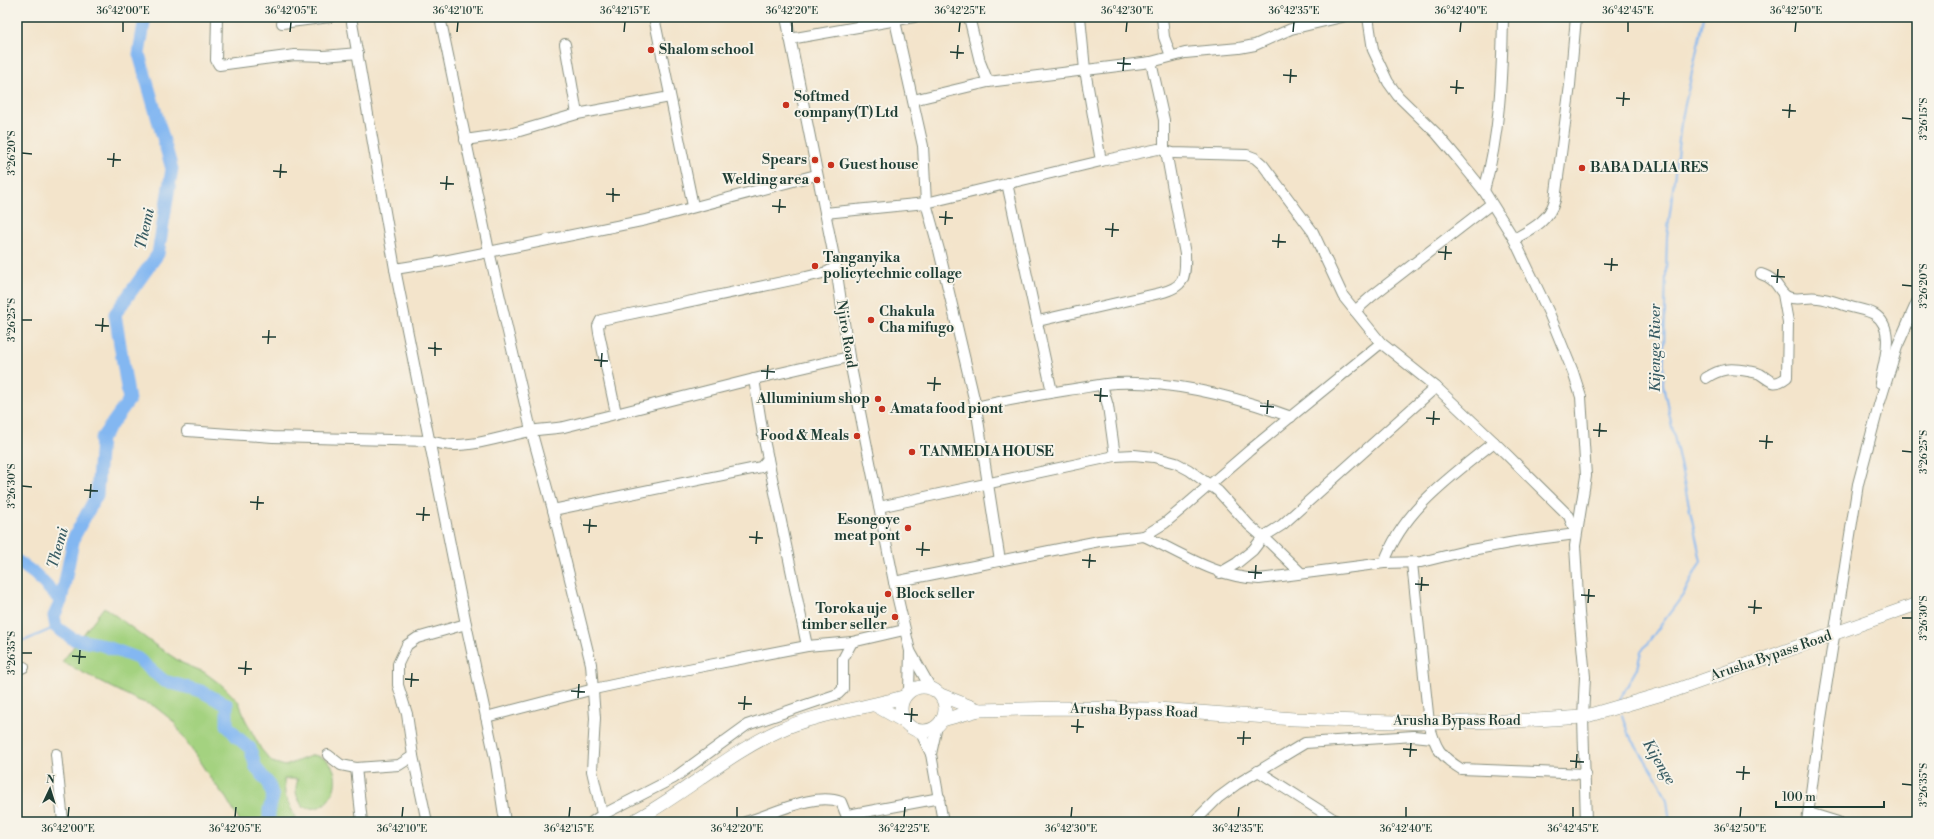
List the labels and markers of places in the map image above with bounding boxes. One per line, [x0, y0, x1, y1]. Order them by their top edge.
place label: Shalom school [659, 41, 754, 59]
marker: Shalom school [646, 45, 656, 55]
place label: Softmed company(T) Ltd [794, 88, 899, 122]
marker: Softmed company(T) Ltd [781, 100, 791, 110]
place label: Spears [762, 151, 807, 169]
marker: Spears [810, 155, 820, 165]
place label: Guest house [839, 156, 919, 174]
place label: BABA DALIA RES [1590, 159, 1708, 177]
marker: Guest house [826, 160, 836, 170]
marker: BABA DALIA RES [1577, 163, 1587, 173]
place label: Welding area [721, 171, 809, 189]
marker: Welding area [812, 175, 822, 185]
place label: Tanganyika policytechnic collage [823, 249, 963, 283]
marker: Tanganyika policytechnic collage [810, 261, 820, 271]
place label: Chakula Cha mifugo [879, 303, 954, 337]
marker: Chakula Cha mifugo [866, 315, 876, 325]
place label: Alluminium shop [756, 390, 870, 408]
marker: Alluminium shop [873, 394, 883, 404]
place label: Amata food piont [889, 400, 1004, 418]
marker: Amata food piont [877, 404, 887, 414]
place label: Food & Meals [760, 427, 849, 445]
marker: Food & Meals [852, 431, 862, 441]
place label: TANMEDIA HOUSE [920, 443, 1054, 461]
marker: TANMEDIA HOUSE [907, 447, 917, 457]
place label: Esongoye meat pont [834, 511, 901, 545]
marker: Esongoye meat pont [903, 523, 913, 533]
place label: Block seller [896, 585, 975, 603]
marker: Block seller [883, 589, 893, 599]
place label: Toroka uje timber seller [802, 600, 887, 634]
marker: Toroka uje timber seller [890, 612, 900, 622]

